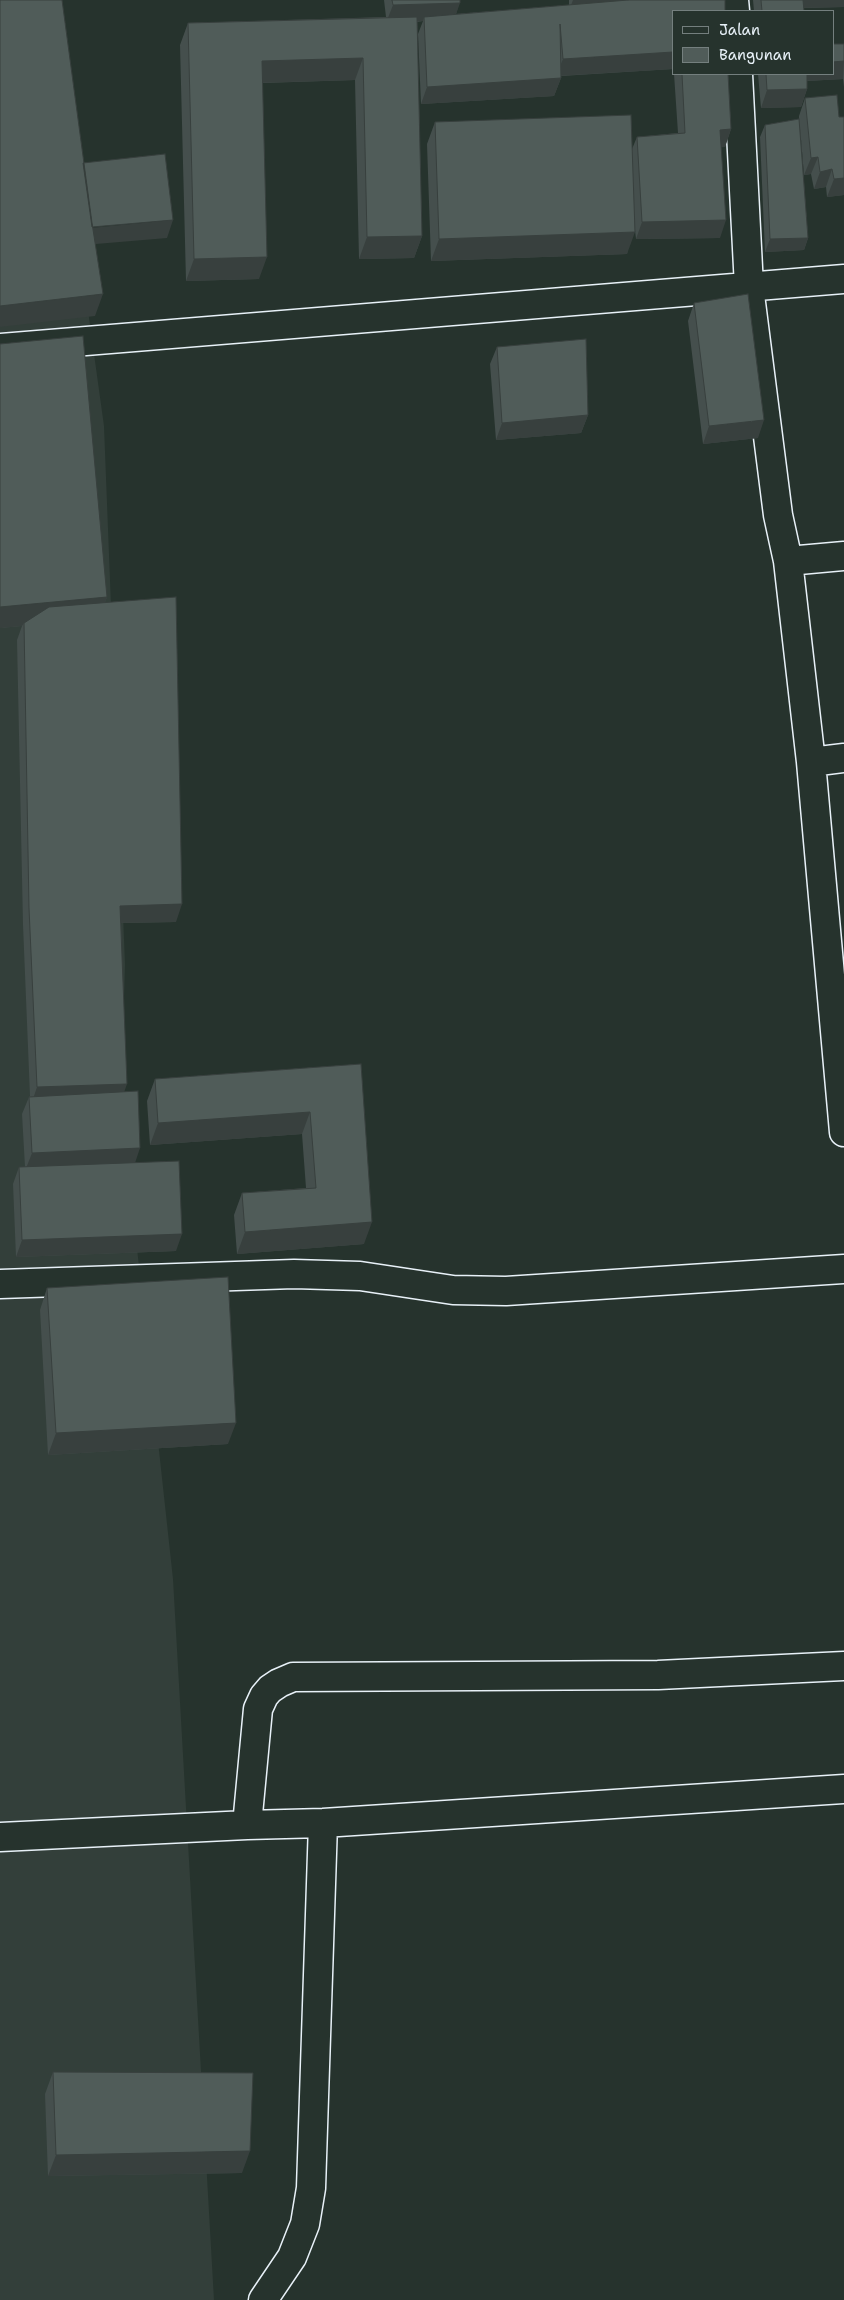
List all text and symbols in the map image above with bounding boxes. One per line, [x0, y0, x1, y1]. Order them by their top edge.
legend [672, 10, 834, 75]
text: Jalan [719, 20, 760, 40]
text: Bangunan [719, 45, 791, 65]

